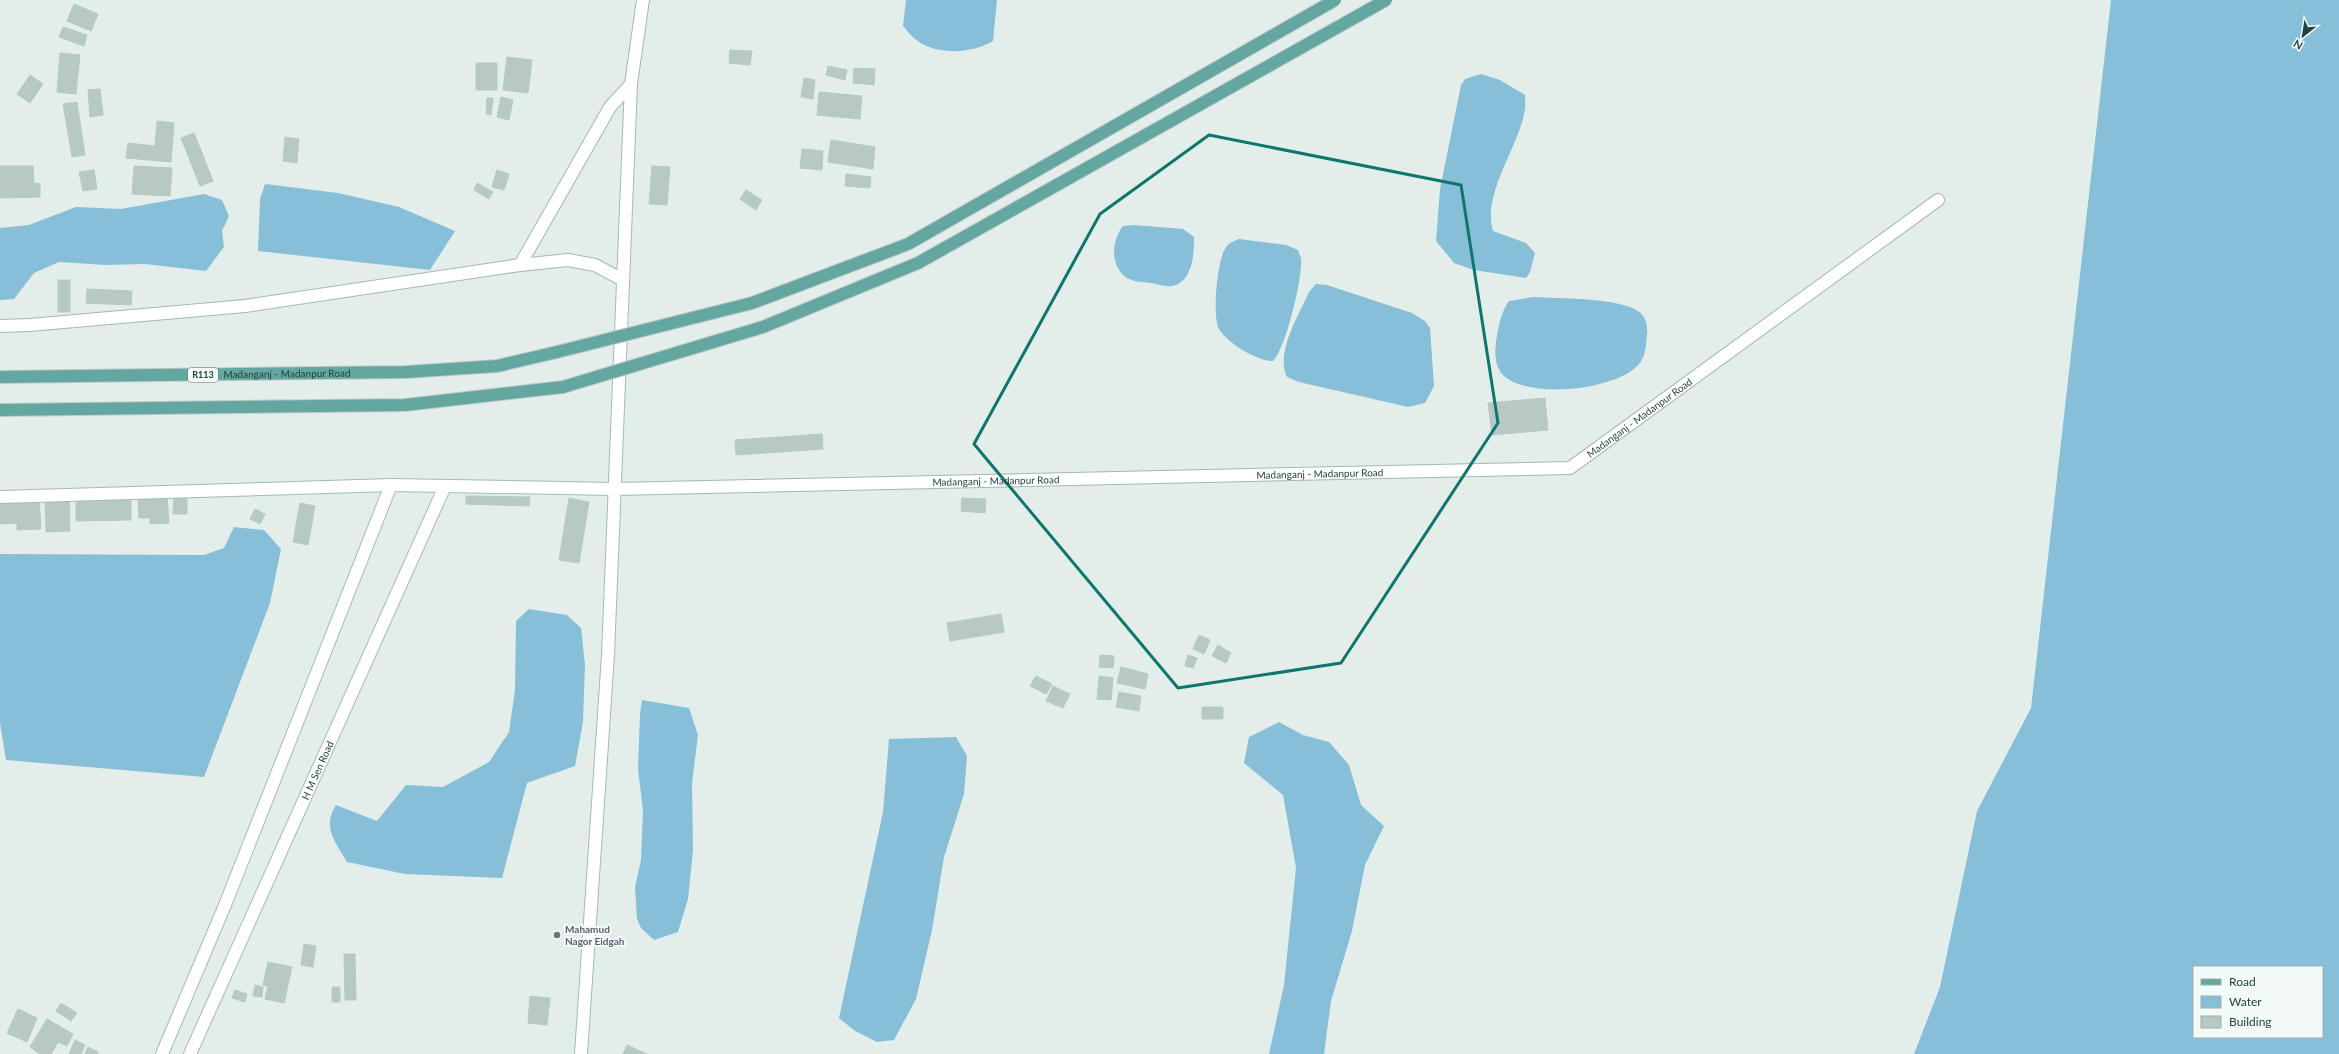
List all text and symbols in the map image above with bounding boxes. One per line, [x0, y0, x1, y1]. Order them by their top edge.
north arrow [2283, 16, 2323, 56]
text: N [2291, 37, 2305, 53]
street label: Madanganj - Madanpur Road [223, 367, 351, 380]
road number: R113 [188, 368, 218, 382]
street label: Madanganj - Madanpur Road [1584, 375, 1694, 460]
street label: Madanganj - Madanpur Road [1256, 466, 1383, 481]
street label: Madanganj - Madanpur Road [932, 473, 1060, 488]
street label: H M Sen Road [299, 739, 336, 802]
place label: Mahamud Nagor Eidgah [565, 923, 625, 947]
marker: Mahamud Nagor Eidgah [552, 930, 562, 940]
legend [2193, 966, 2323, 1038]
text: Road [2229, 974, 2256, 989]
text: Water [2229, 994, 2262, 1009]
text: Building [2229, 1014, 2272, 1029]

